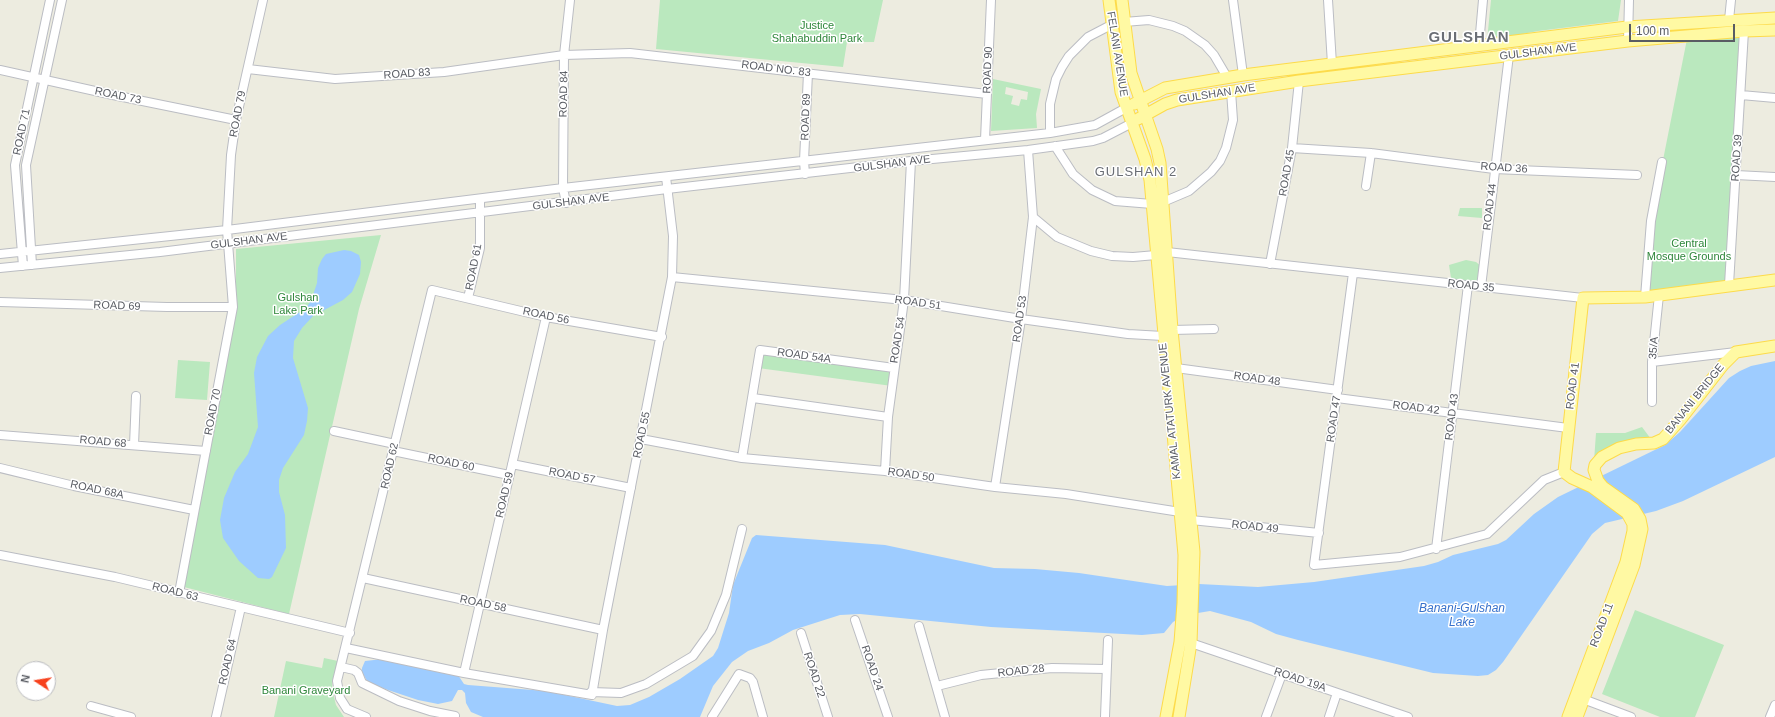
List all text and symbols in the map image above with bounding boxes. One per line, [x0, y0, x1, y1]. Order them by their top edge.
street label: FELANI AVENUE [1104, 11, 1130, 97]
scale bar [1631, 16, 1737, 42]
park label: Justice Shahabuddin Park [772, 19, 862, 45]
text: 100 m [1636, 24, 1669, 38]
district label: GULSHAN [1428, 29, 1510, 47]
street label: GULSHAN AVE [1499, 41, 1577, 63]
street label: ROAD 90 [981, 46, 995, 94]
street label: ROAD NO. 83 [741, 58, 811, 80]
street label: ROAD 83 [383, 66, 431, 82]
street label: ROAD 84 [557, 70, 571, 118]
street label: GULSHAN AVE [1178, 81, 1256, 107]
street label: ROAD 73 [94, 85, 142, 107]
street label: ROAD 79 [227, 90, 249, 138]
street label: ROAD 89 [799, 93, 813, 141]
street label: ROAD 71 [11, 108, 33, 156]
street label: ROAD 39 [1729, 134, 1745, 182]
street label: ROAD 45 [1276, 149, 1298, 197]
street label: GULSHAN AVE [853, 153, 931, 175]
street label: ROAD 36 [1480, 160, 1528, 176]
district label: GULSHAN 2 [1095, 164, 1177, 180]
street label: ROAD 44 [1481, 183, 1499, 231]
street label: GULSHAN AVE [532, 191, 610, 213]
street label: GULSHAN AVE [210, 230, 288, 252]
park label: Central Mosque Grounds [1647, 237, 1731, 263]
street label: ROAD 61 [463, 243, 485, 291]
street label: ROAD 35 [1447, 277, 1495, 295]
park label: Gulshan Lake Park [273, 291, 323, 317]
street label: ROAD 51 [894, 293, 942, 313]
street label: ROAD 53 [1010, 295, 1030, 343]
street label: ROAD 69 [93, 299, 141, 313]
street label: ROAD 56 [522, 305, 570, 327]
street label: ROAD 54 [888, 316, 908, 364]
street label: 35/A [1646, 336, 1662, 360]
street label: KAMAL ATATURK AVENUE [1156, 342, 1184, 480]
street label: ROAD 54A [776, 346, 832, 366]
street label: BANANI BRIDGE [1663, 361, 1727, 437]
street label: ROAD 41 [1564, 362, 1582, 410]
street label: ROAD 48 [1233, 369, 1281, 389]
street label: ROAD 70 [202, 388, 224, 436]
street label: ROAD 43 [1443, 393, 1461, 441]
street label: ROAD 47 [1324, 395, 1344, 443]
street label: ROAD 42 [1392, 399, 1440, 417]
street label: ROAD 55 [631, 411, 653, 459]
street label: ROAD 68 [79, 433, 127, 451]
street label: ROAD 62 [378, 442, 402, 490]
street label: ROAD 60 [427, 452, 475, 474]
street label: ROAD 57 [548, 465, 596, 487]
street label: ROAD 50 [887, 465, 935, 485]
street label: ROAD 59 [493, 471, 517, 519]
street label: ROAD 68A [69, 478, 125, 502]
street label: ROAD 49 [1231, 518, 1279, 536]
street label: ROAD 63 [151, 580, 199, 604]
street label: ROAD 58 [459, 593, 507, 615]
street label: ROAD 11 [1588, 601, 1616, 649]
water label: Banani-Gulshan Lake [1419, 602, 1505, 630]
street label: ROAD 64 [216, 638, 240, 686]
street label: ROAD 24 [858, 644, 886, 692]
street label: ROAD 22 [800, 651, 828, 699]
north arrow [16, 661, 56, 701]
street label: ROAD 28 [997, 662, 1045, 680]
street label: ROAD 19A [1272, 665, 1328, 695]
text: N [19, 674, 32, 684]
park label: Banani Graveyard [262, 684, 350, 698]

